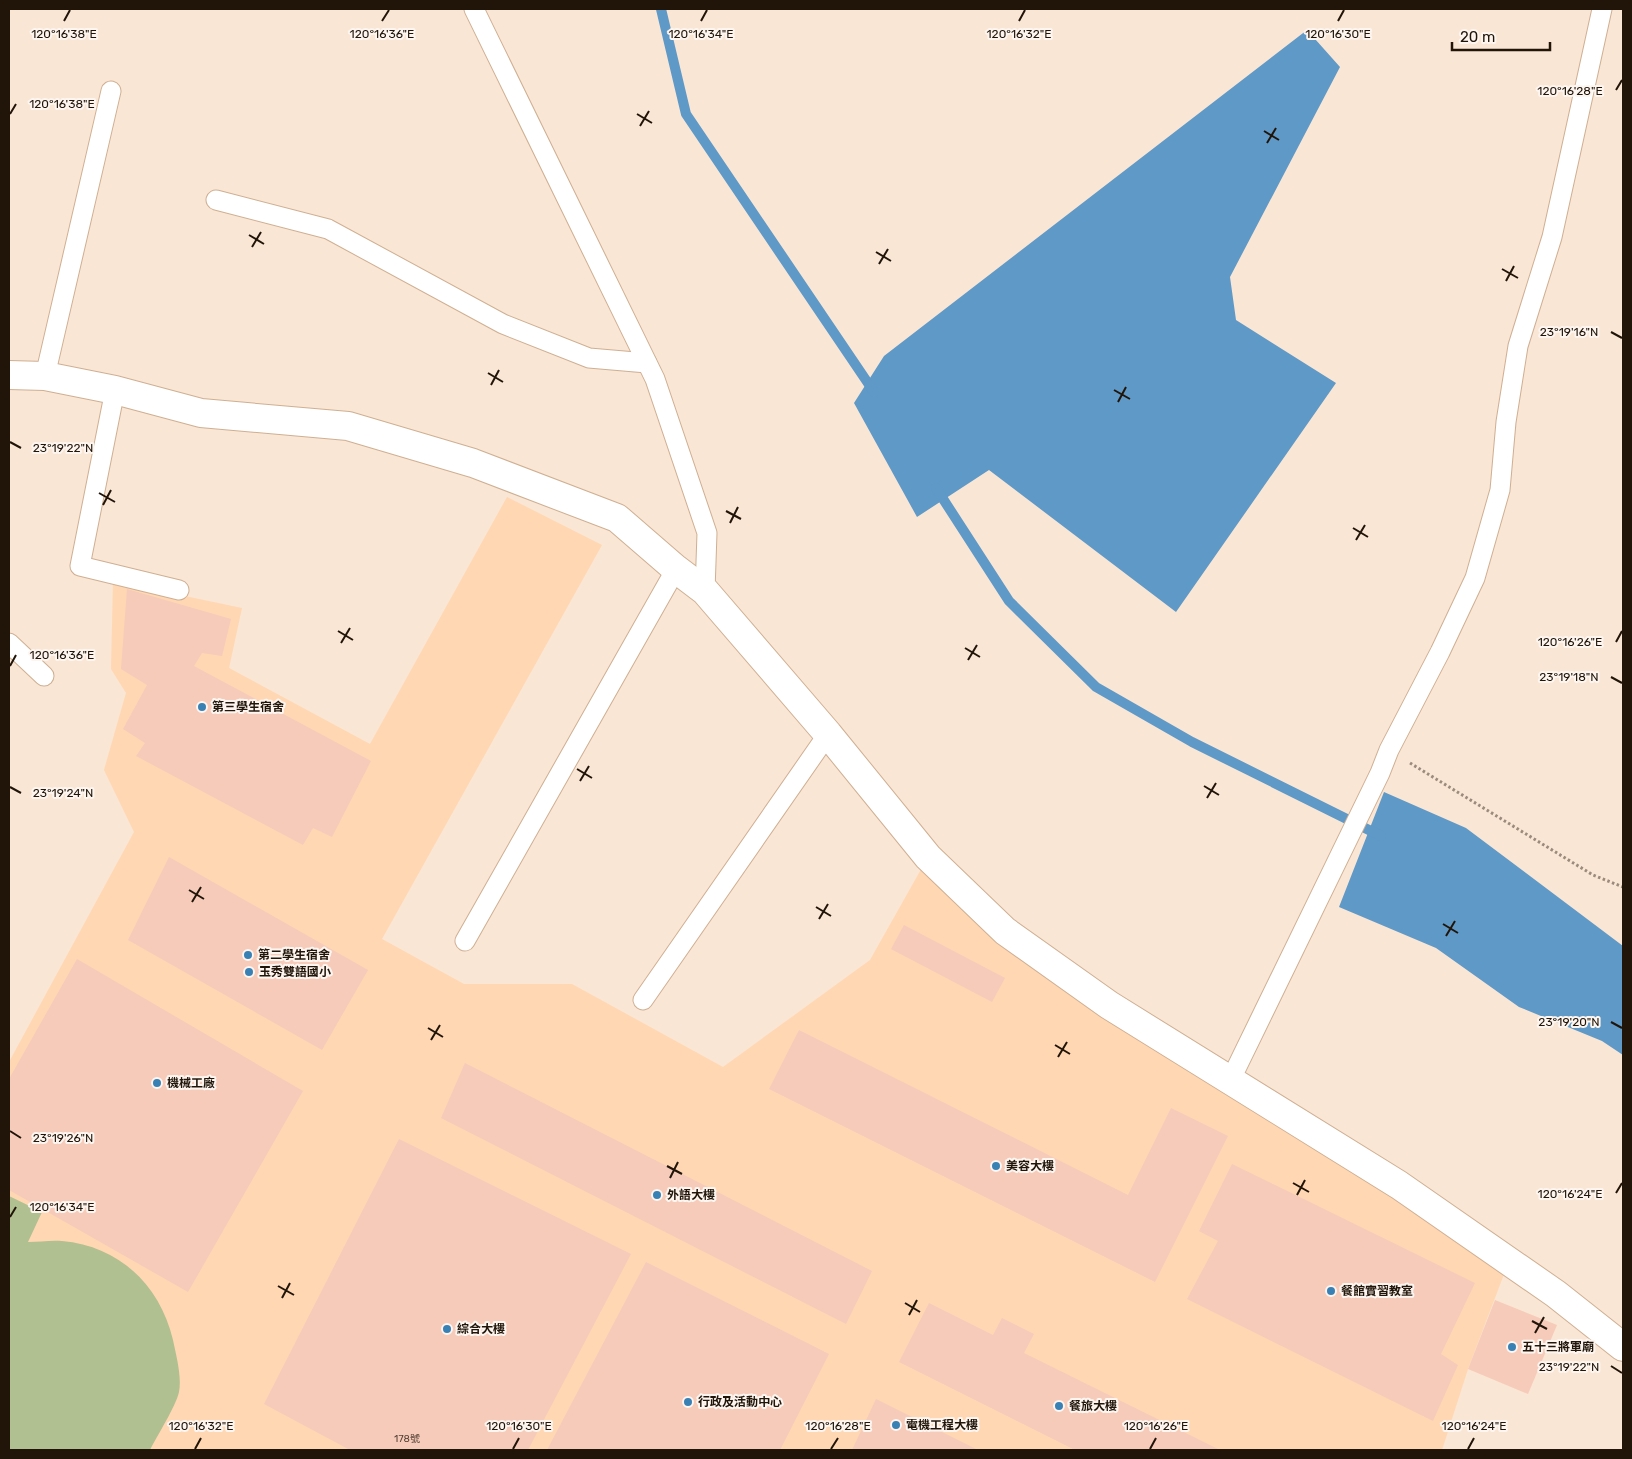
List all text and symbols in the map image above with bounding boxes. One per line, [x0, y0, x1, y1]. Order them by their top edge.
scale bar [1452, 20, 1550, 52]
text: 120°16'38"E [31, 27, 97, 41]
text: 120°16'36"E [350, 27, 414, 41]
text: 120°16'34"E [668, 27, 734, 41]
text: 120°16'32"E [986, 27, 1052, 41]
text: 120°16'30"E [1305, 27, 1371, 41]
text: 20 m [1460, 28, 1495, 46]
text: 120°16'28"E [1537, 84, 1603, 98]
text: 120°16'38"E [29, 97, 95, 111]
text: 23°19'16"N [1540, 325, 1598, 339]
text: 23°19'22"N [33, 441, 93, 455]
text: 120°16'26"E [1538, 635, 1602, 649]
text: 120°16'36"E [30, 648, 94, 662]
text: 23°19'18"N [1539, 670, 1599, 684]
place label: 第三學生宿舍 [212, 700, 284, 714]
marker: 第三學生宿舍 [196, 701, 208, 713]
text: 23°19'24"N [33, 786, 93, 800]
place label: 第二學生宿舍 [258, 948, 330, 962]
marker: 第二學生宿舍 [242, 949, 254, 961]
place label: 玉秀雙語國小 [259, 965, 331, 979]
marker: 玉秀雙語國小 [243, 966, 255, 978]
text: 23°19'20"N [1538, 1015, 1600, 1029]
place label: 機械工廠 [167, 1076, 215, 1090]
marker: 機械工廠 [151, 1077, 163, 1089]
text: 23°19'26"N [33, 1131, 93, 1145]
place label: 美容大樓 [1006, 1159, 1054, 1173]
marker: 美容大樓 [990, 1160, 1002, 1172]
text: 120°16'24"E [1538, 1187, 1602, 1201]
place label: 外語大樓 [667, 1188, 715, 1202]
marker: 外語大樓 [651, 1189, 663, 1201]
text: 120°16'34"E [29, 1200, 95, 1214]
place label: 餐館實習教室 [1341, 1284, 1413, 1298]
marker: 餐館實習教室 [1325, 1285, 1337, 1297]
place label: 綜合大樓 [457, 1322, 505, 1336]
marker: 綜合大樓 [441, 1323, 453, 1335]
place label: 五十三將軍廟 [1522, 1340, 1594, 1354]
marker: 五十三將軍廟 [1506, 1341, 1518, 1353]
text: 23°19'22"N [1539, 1360, 1599, 1374]
place label: 行政及活動中心 [698, 1395, 782, 1409]
marker: 行政及活動中心 [682, 1396, 694, 1408]
place label: 餐旅大樓 [1069, 1399, 1117, 1413]
marker: 餐旅大樓 [1053, 1400, 1065, 1412]
place label: 電機工程大樓 [906, 1418, 978, 1432]
text: 120°16'32"E [168, 1419, 234, 1433]
text: 120°16'30"E [486, 1419, 552, 1433]
text: 120°16'28"E [805, 1419, 871, 1433]
marker: 電機工程大樓 [890, 1419, 902, 1431]
text: 120°16'26"E [1124, 1419, 1188, 1433]
text: 120°16'24"E [1442, 1419, 1506, 1433]
house number: 178號 [394, 1433, 420, 1445]

